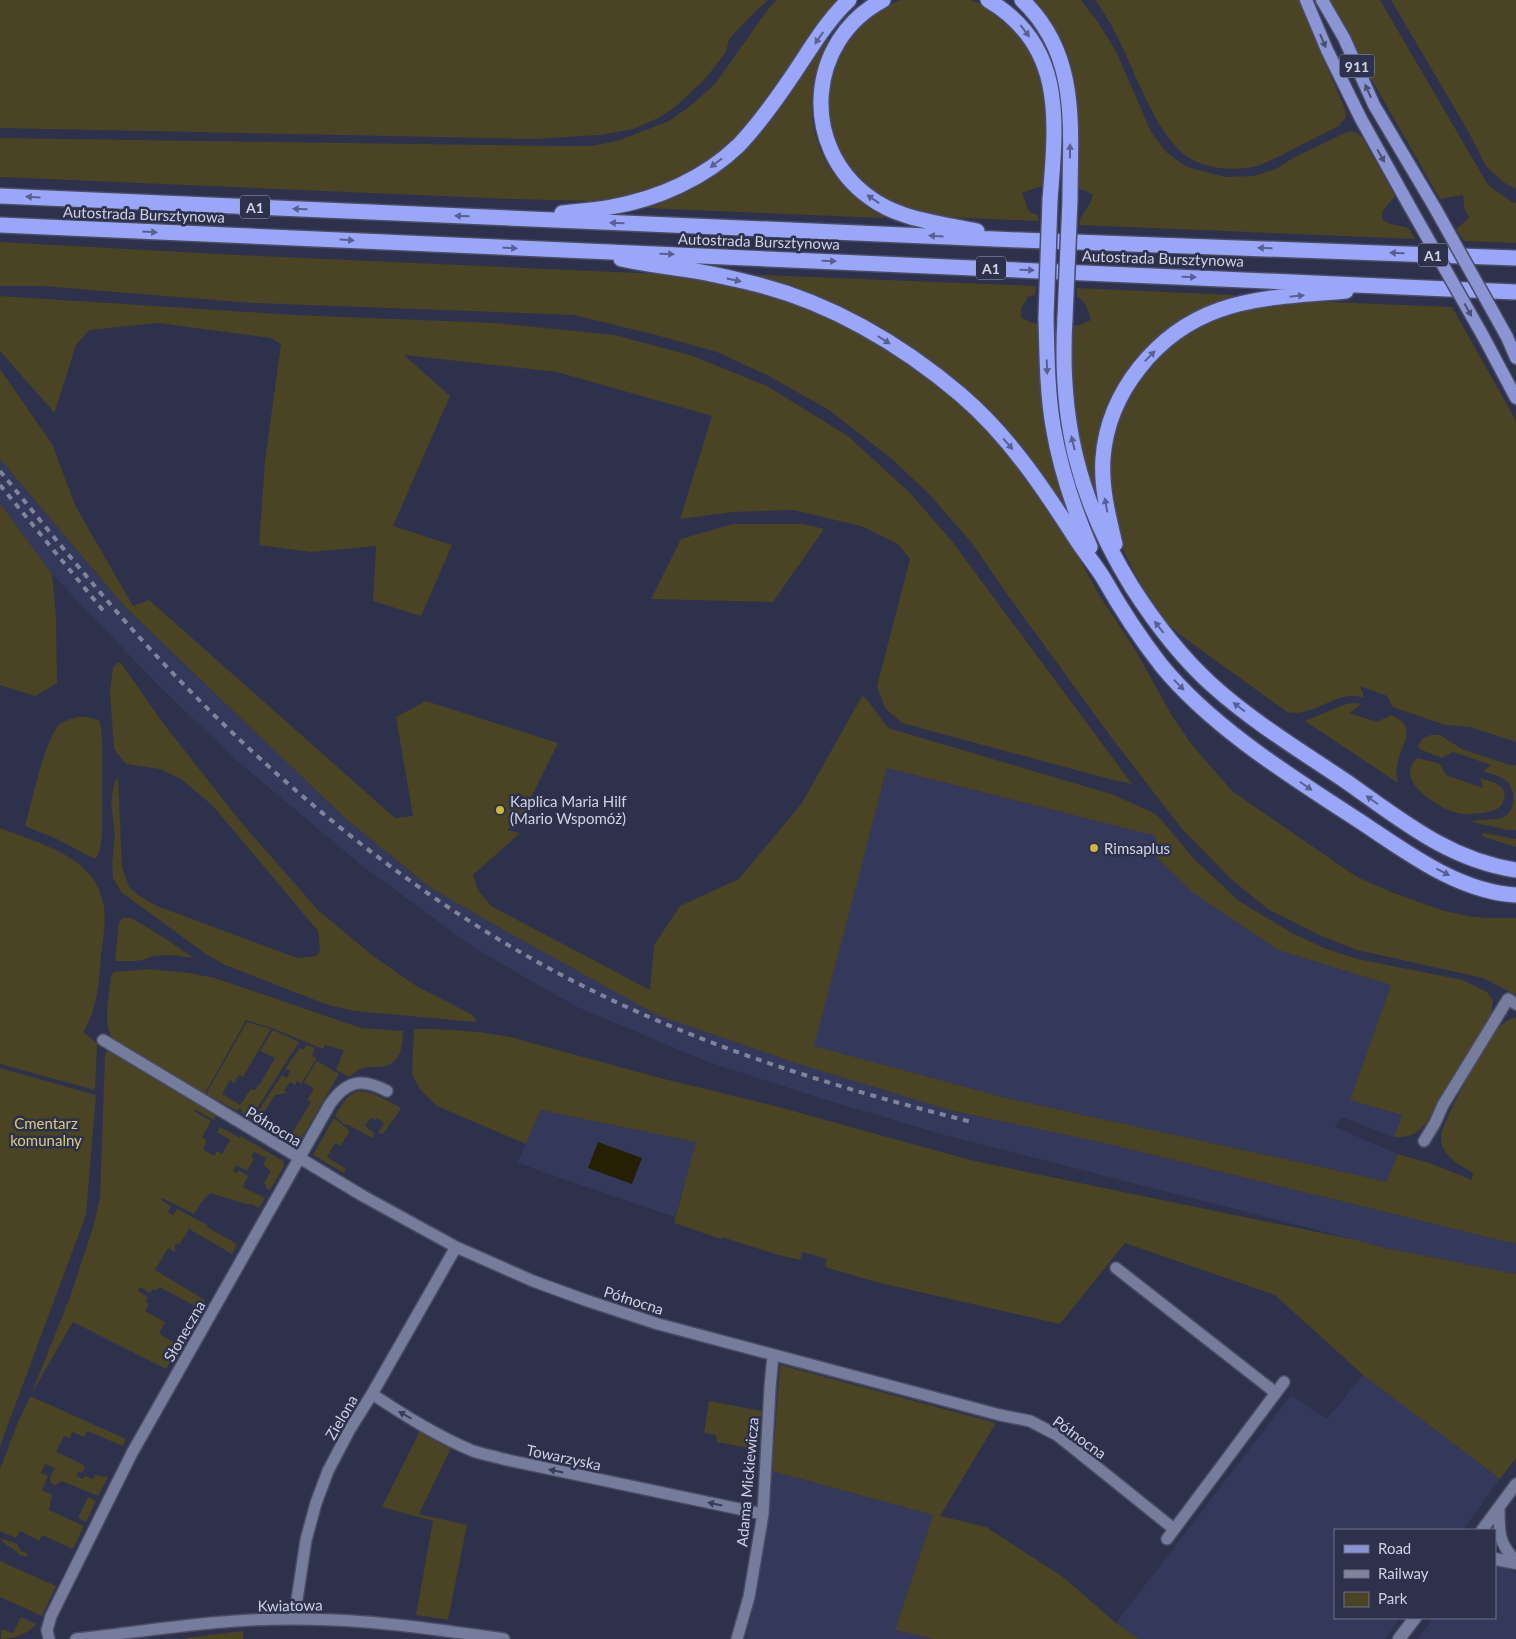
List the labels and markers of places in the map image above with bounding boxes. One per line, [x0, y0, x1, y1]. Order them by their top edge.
place label: Kaplica Maria Hilf (Mario Wspomóż) [510, 792, 627, 827]
marker: Kaplica Maria Hilf (Mario Wspomóż) [494, 804, 506, 816]
place label: Rimsaplus [1104, 839, 1170, 857]
marker: Rimsaplus [1088, 842, 1100, 854]

